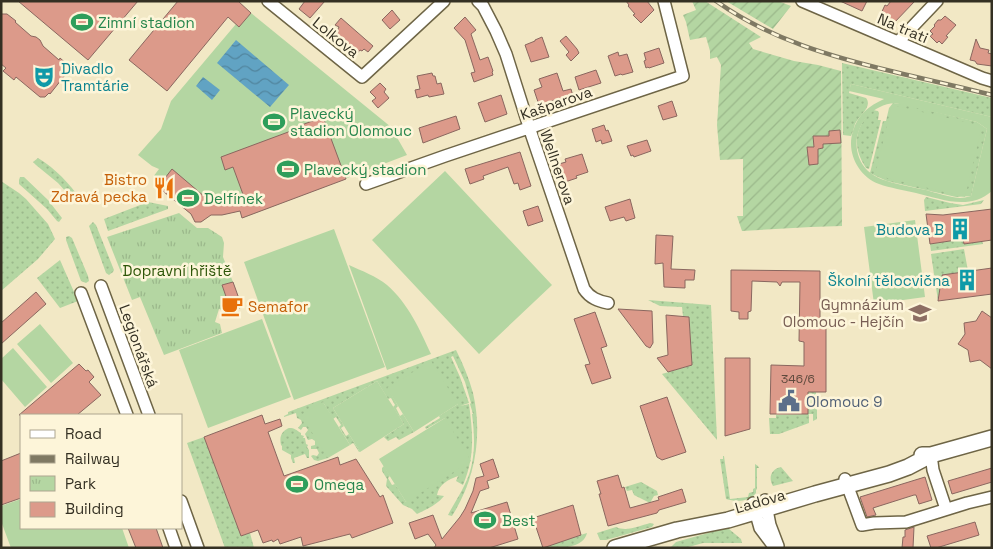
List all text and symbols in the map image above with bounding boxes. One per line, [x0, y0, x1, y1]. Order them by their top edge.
sports icon: Zimní stadion [69, 9, 95, 35]
street label: Na trati [875, 9, 931, 47]
place label: Zimní stadion [98, 13, 195, 32]
street label: Lolkova [309, 13, 363, 62]
place label: Divadlo Tramtárie [61, 59, 129, 95]
theatre icon: Divadlo Tramtárie [31, 64, 57, 90]
street label: Kašparova [518, 82, 595, 124]
place label: Plavecký stadion Olomouc [290, 104, 412, 140]
sports icon: Plavecký stadion Olomouc [261, 109, 287, 135]
street label: Wellnerova [536, 127, 580, 207]
sports icon: Plavecký stadion [275, 156, 301, 182]
place label: Plavecký stadion [304, 160, 426, 179]
place label: Bistro Zdravá pecka [51, 170, 147, 206]
restaurant icon: Bistro Zdravá pecka [151, 175, 177, 201]
sports icon: Delfínek [175, 185, 201, 211]
place label: Delfínek [204, 189, 263, 208]
building icon: Budova B [947, 216, 973, 242]
place label: Budova B [876, 220, 944, 239]
park label: Dopravní hřiště [122, 261, 232, 280]
building icon: Školní tělocvična [954, 267, 980, 293]
place label: Školní tělocvična [828, 271, 950, 290]
cafe icon: Semafor [219, 293, 245, 319]
place label: Gymnázium Olomouc - Hejčín [783, 295, 904, 331]
place label: Semafor [248, 297, 309, 316]
school or university icon: Gymnázium Olomouc - Hejčín [907, 300, 933, 326]
street label: Legionářská [115, 302, 163, 391]
house number: 346/6 [781, 371, 815, 387]
public building icon: Olomouc 9 [776, 388, 802, 414]
place label: Olomouc 9 [806, 392, 882, 411]
legend [20, 414, 182, 529]
text: Road [65, 424, 102, 443]
text: Railway [65, 449, 120, 468]
sports icon: Omega [284, 471, 310, 497]
text: Park [65, 474, 96, 493]
place label: Omega [314, 475, 364, 494]
street label: Ladova [733, 485, 788, 517]
text: Building [65, 499, 124, 518]
sports icon: Best [472, 507, 498, 533]
place label: Best [502, 511, 536, 530]

